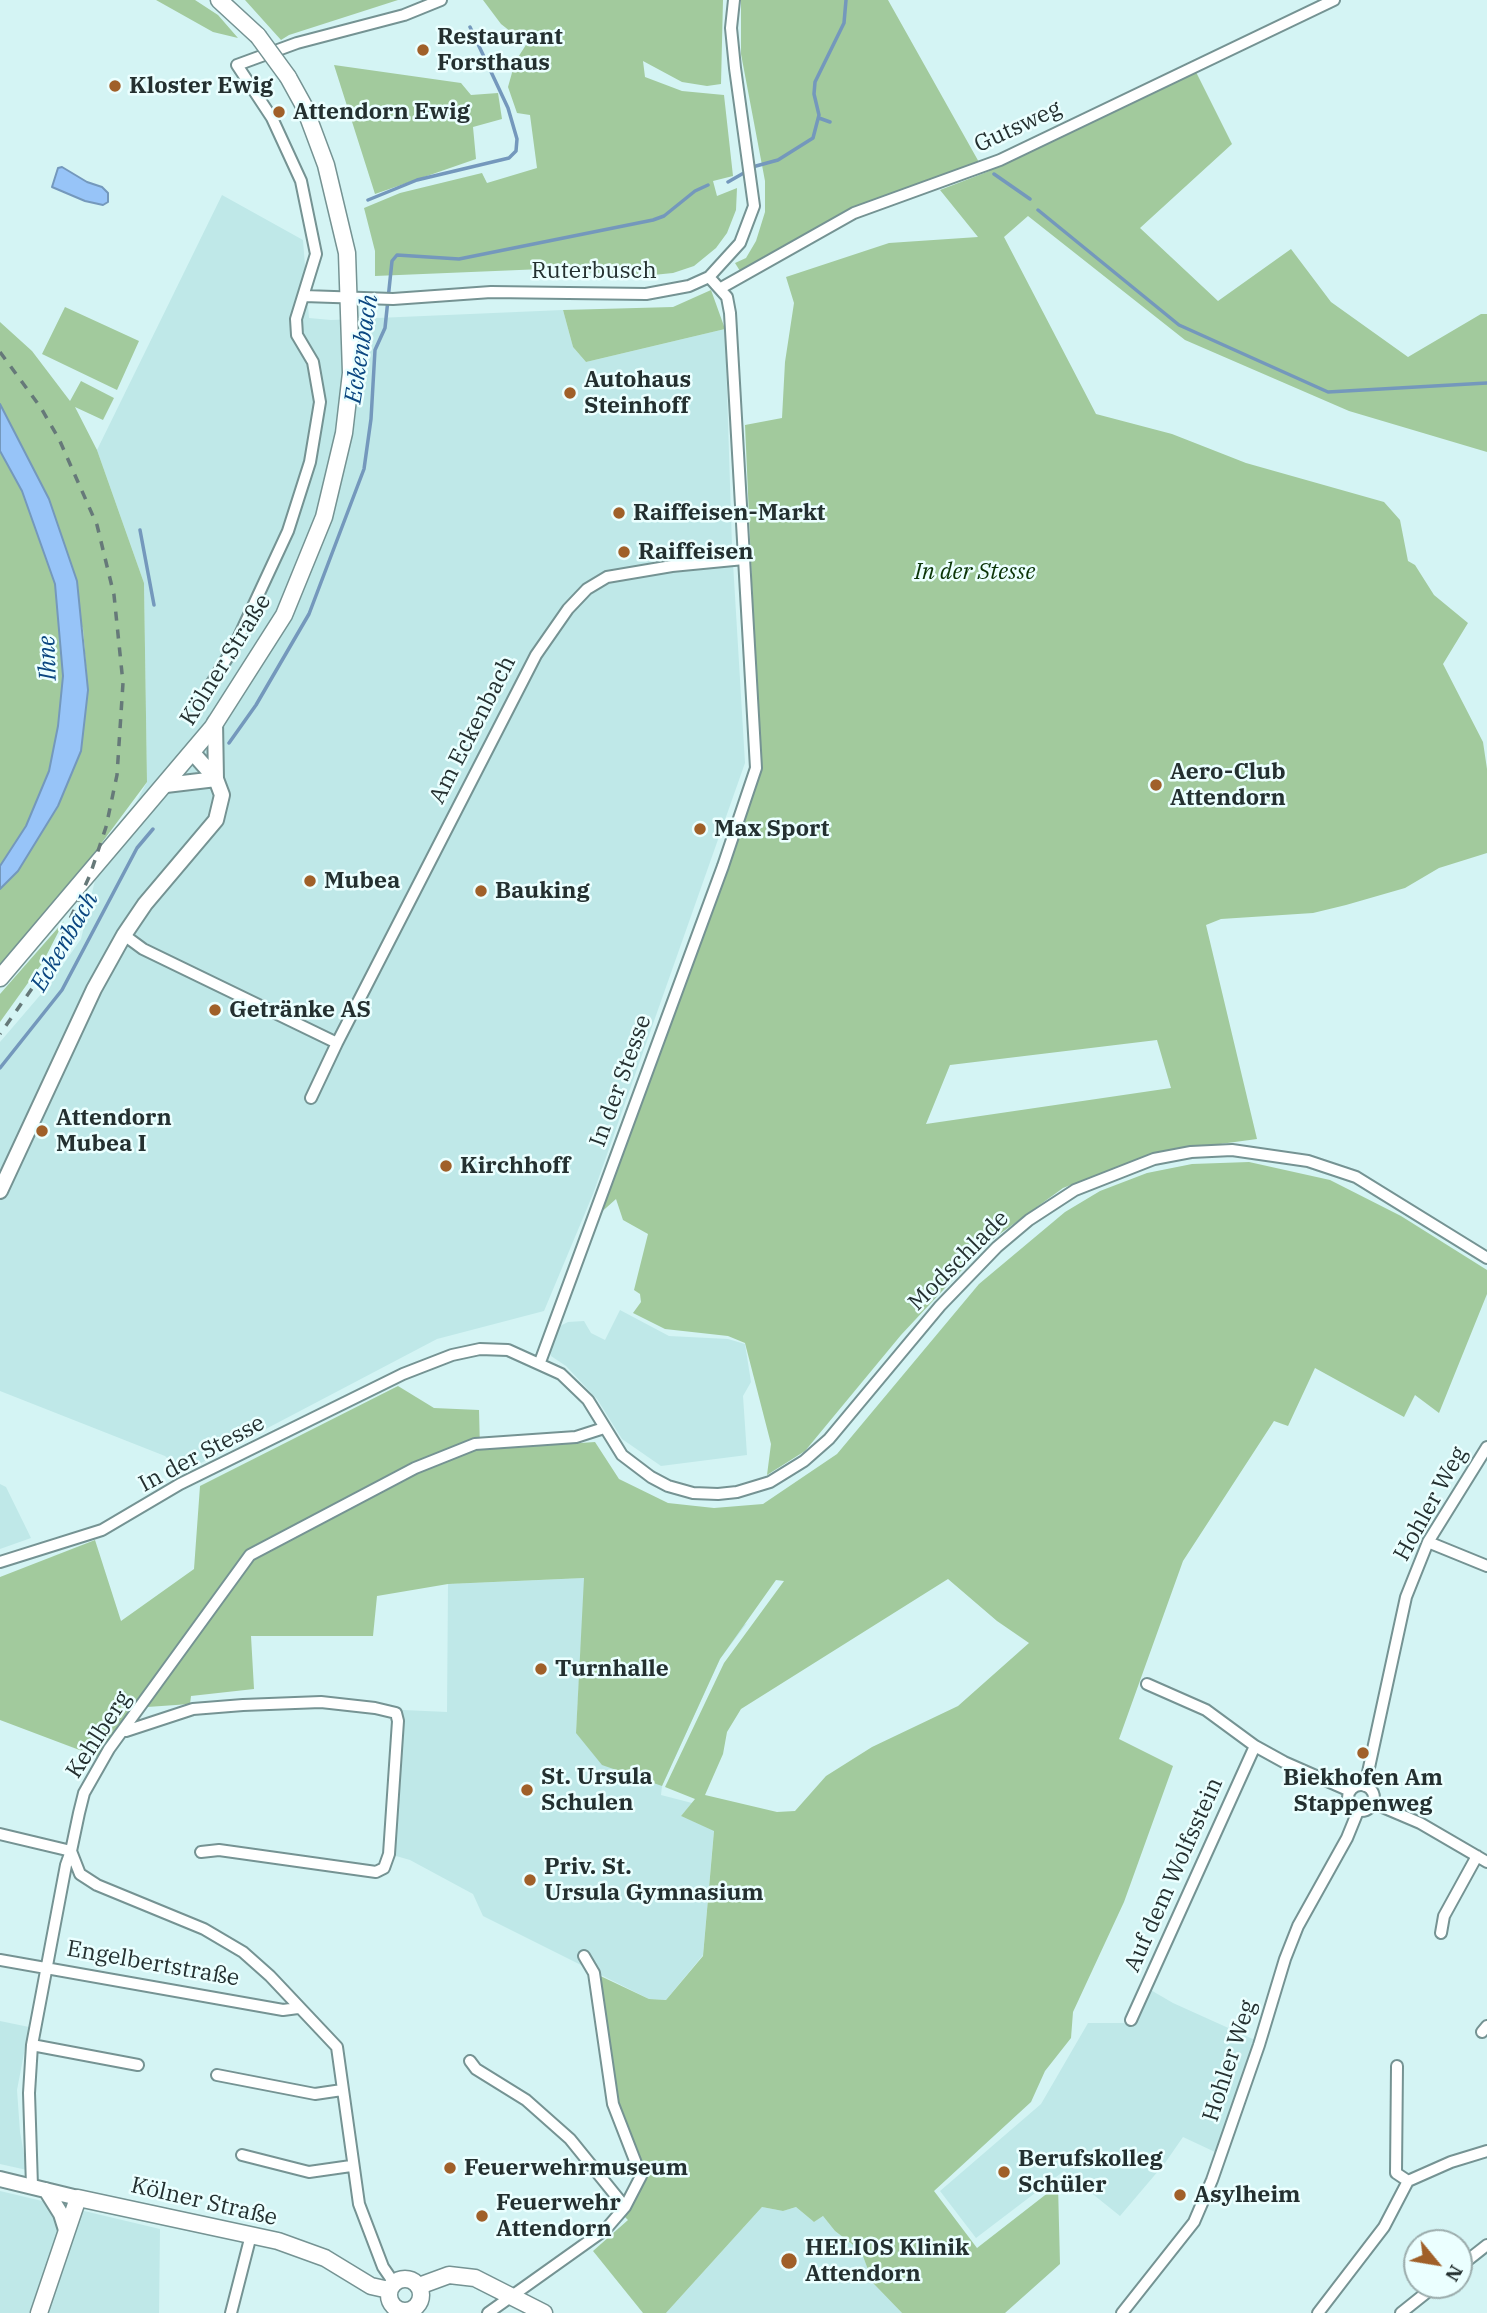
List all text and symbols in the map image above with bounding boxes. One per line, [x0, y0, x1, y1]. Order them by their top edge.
place label: Restaurant Forsthaus [437, 23, 563, 77]
marker: Restaurant Forsthaus [415, 42, 431, 58]
place label: Kloster Ewig [129, 72, 273, 100]
marker: Kloster Ewig [107, 78, 123, 94]
street label: Gutsweg [970, 95, 1066, 159]
place label: Attendorn Ewig [293, 98, 470, 126]
marker: Attendorn Ewig [271, 104, 287, 120]
street label: Ruterbusch [531, 257, 657, 285]
water label: Eckenbach [339, 292, 385, 406]
place label: Autohaus Steinhoff [584, 366, 691, 420]
marker: Autohaus Steinhoff [562, 385, 578, 401]
place label: Raiffeisen-Markt [633, 499, 825, 527]
marker: Raiffeisen-Markt [611, 505, 627, 521]
place label: Raiffeisen [638, 538, 753, 566]
marker: Raiffeisen [616, 544, 632, 560]
park label: In der Stesse [915, 558, 1035, 586]
street label: Kölner Straße [175, 589, 277, 731]
water label: Ihne [33, 635, 63, 681]
street label: Am Eckenbach [424, 651, 522, 809]
place label: Aero-Club Attendorn [1170, 758, 1286, 812]
marker: Aero-Club Attendorn [1148, 777, 1164, 793]
place label: Max Sport [714, 815, 829, 843]
marker: Max Sport [692, 821, 708, 837]
place label: Mubea [324, 867, 400, 895]
marker: Mubea [302, 873, 318, 889]
place label: Bauking [495, 877, 590, 905]
marker: Bauking [473, 883, 489, 899]
water label: Eckenbach [25, 887, 105, 997]
place label: Getränke AS [229, 996, 371, 1024]
marker: Getränke AS [207, 1002, 223, 1018]
street label: In der Stesse [584, 1011, 658, 1151]
place label: Attendorn Mubea I [56, 1104, 172, 1158]
marker: Attendorn Mubea I [34, 1123, 50, 1139]
place label: Kirchhoff [460, 1152, 570, 1180]
marker: Kirchhoff [438, 1158, 454, 1174]
street label: Modschlade [903, 1205, 1015, 1317]
street label: In der Stesse [134, 1409, 270, 1499]
street label: Hohler Weg [1388, 1442, 1474, 1566]
place label: Turnhalle [555, 1655, 669, 1683]
marker: Turnhalle [533, 1661, 549, 1677]
street label: Kehlberg [61, 1686, 137, 1784]
marker: Biekhofen Am Stappenweg [1355, 1745, 1371, 1761]
place label: St. Ursula Schulen [541, 1763, 653, 1817]
place label: Biekhofen Am Stappenweg [1283, 1764, 1443, 1818]
street label: Auf dem Wolfsstein [1119, 1774, 1229, 1976]
marker: St. Ursula Schulen [519, 1782, 535, 1798]
place label: Priv. St. Ursula Gymnasium [544, 1853, 764, 1907]
marker: Priv. St. Ursula Gymnasium [522, 1872, 538, 1888]
street label: Engelbertstraße [64, 1935, 242, 1993]
street label: Hohler Weg [1197, 1997, 1263, 2125]
place label: Berufskolleg Schüler [1018, 2145, 1163, 2199]
place label: Feuerwehrmuseum [464, 2154, 688, 2182]
marker: Feuerwehrmuseum [442, 2160, 458, 2176]
marker: Berufskolleg Schüler [996, 2164, 1012, 2180]
street label: Kölner Straße [128, 2172, 280, 2232]
place label: Asylheim [1194, 2181, 1300, 2209]
marker: Asylheim [1172, 2187, 1188, 2203]
place label: Feuerwehr Attendorn [496, 2189, 621, 2243]
marker: Feuerwehr Attendorn [474, 2208, 490, 2224]
north arrow [1403, 2229, 1473, 2299]
place label: HELIOS Klinik Attendorn [805, 2234, 969, 2288]
marker: HELIOS Klinik Attendorn [779, 2251, 799, 2271]
text: N [1440, 2261, 1469, 2286]

